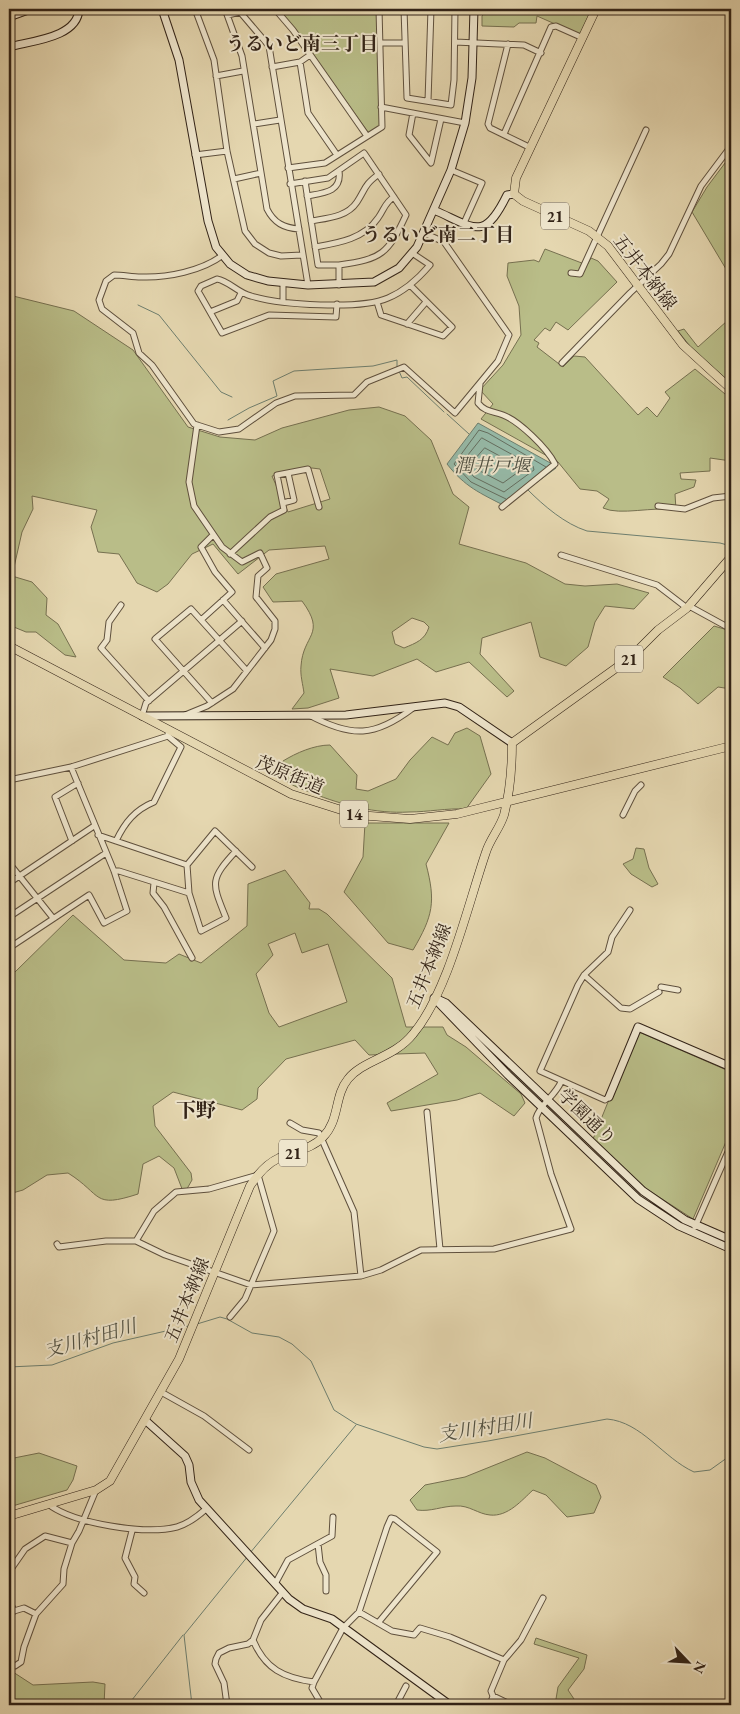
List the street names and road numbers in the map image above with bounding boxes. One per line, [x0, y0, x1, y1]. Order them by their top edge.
road number: 21 [541, 202, 569, 230]
street label: 五井本納線 [609, 229, 682, 314]
road number: 21 [615, 646, 643, 672]
street label: 茂原街道 [253, 750, 328, 799]
road number: 14 [340, 801, 368, 828]
street label: 五井本納線 [401, 920, 456, 1012]
street label: 学園通り [553, 1083, 621, 1150]
road number: 21 [279, 1140, 307, 1166]
street label: 五井本納線 [159, 1254, 214, 1346]

